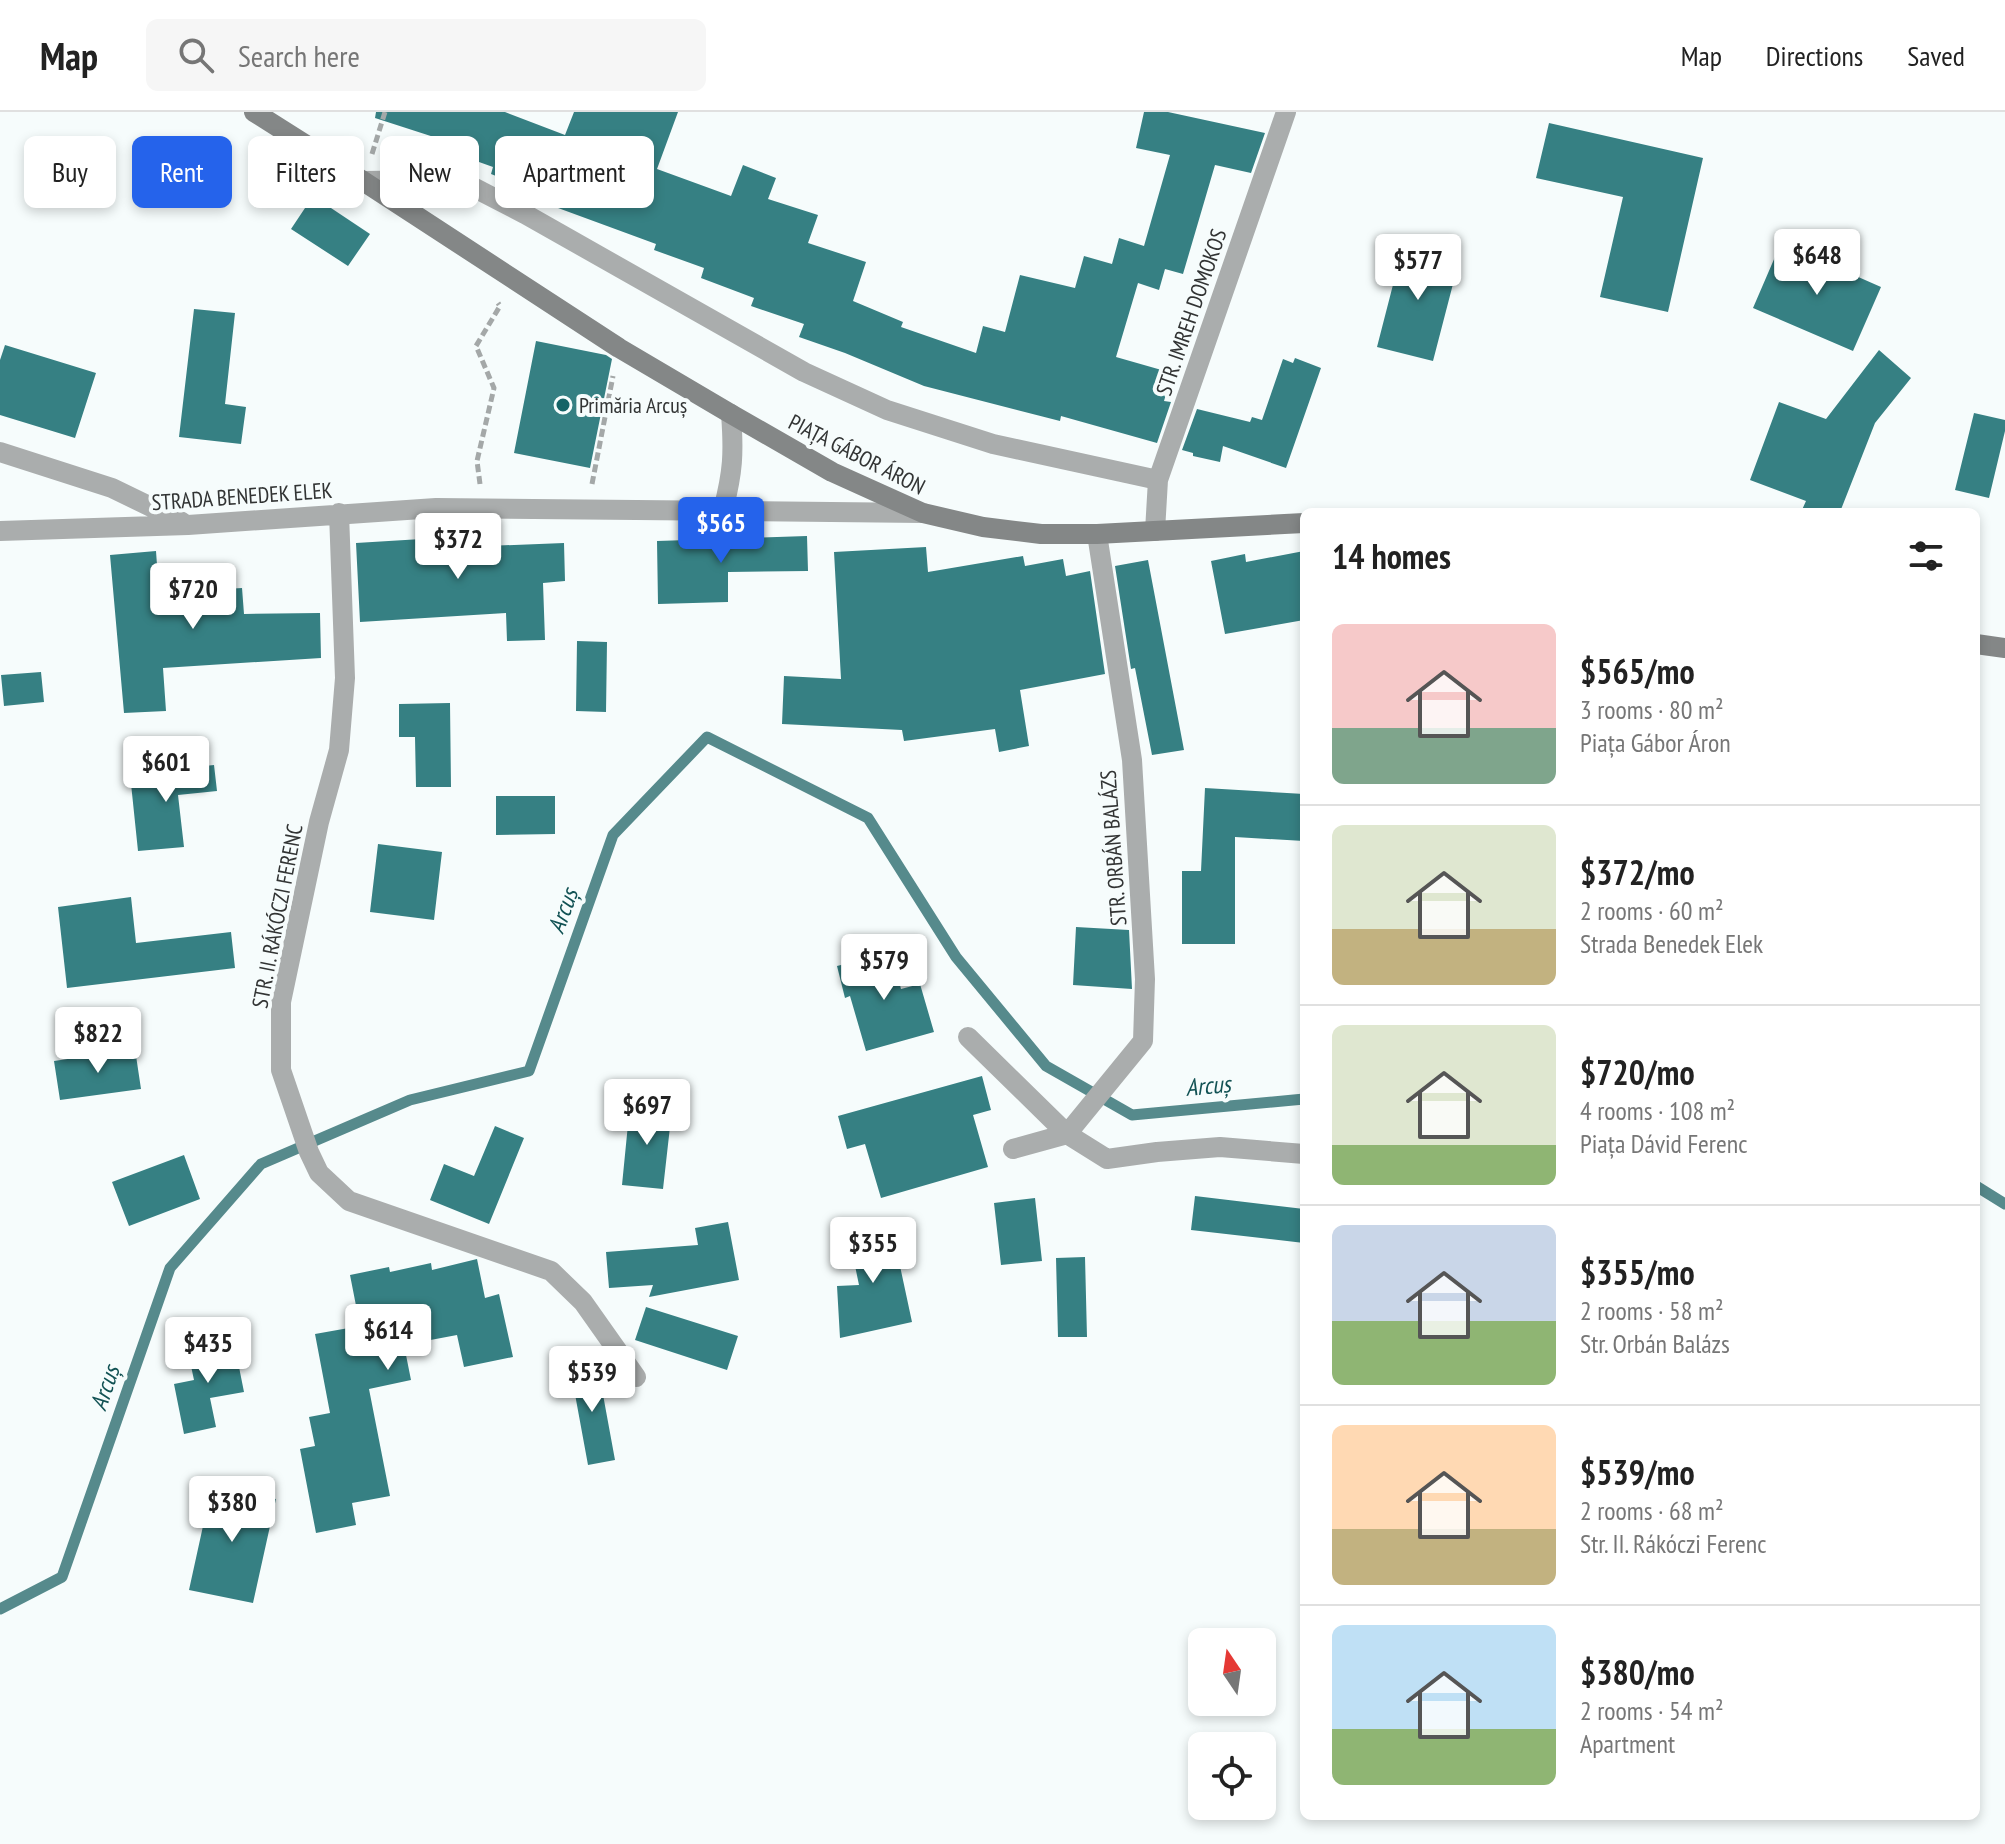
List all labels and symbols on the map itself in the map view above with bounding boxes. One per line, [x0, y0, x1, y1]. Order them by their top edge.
street label: STR. IMREH DOMOKOS [1149, 225, 1233, 399]
pin: $648 [1770, 229, 1864, 297]
pin: $577 [1371, 234, 1465, 302]
place label: Primăria Arcuș [579, 391, 687, 419]
marker: Primăria Arcuș [554, 396, 572, 414]
street label: PIAȚA GÁBOR ÁRON [784, 408, 930, 500]
street label: STRADA BENEDEK ELEK [151, 476, 333, 516]
pin: $565 [674, 497, 768, 565]
pin: $372 [411, 513, 505, 581]
pin: $720 [146, 563, 240, 631]
pin: $601 [119, 736, 213, 804]
street label: STR. ORBÁN BALÁZS [1094, 769, 1132, 927]
street label: STR. II. RÁKÓCZI FERENC [245, 822, 309, 1010]
water label: Arcuș [540, 882, 586, 937]
pin: $579 [837, 934, 931, 1002]
pin: $822 [51, 1007, 145, 1075]
water label: Arcuș [1184, 1068, 1235, 1103]
pin: $697 [600, 1079, 694, 1147]
pin: $355 [826, 1217, 920, 1285]
pin: $614 [341, 1304, 435, 1372]
pin: $435 [161, 1317, 255, 1385]
pin: $539 [545, 1346, 639, 1414]
water label: Arcuș [83, 1359, 127, 1414]
pin: $380 [185, 1476, 279, 1544]
north arrow [1188, 1628, 1276, 1716]

